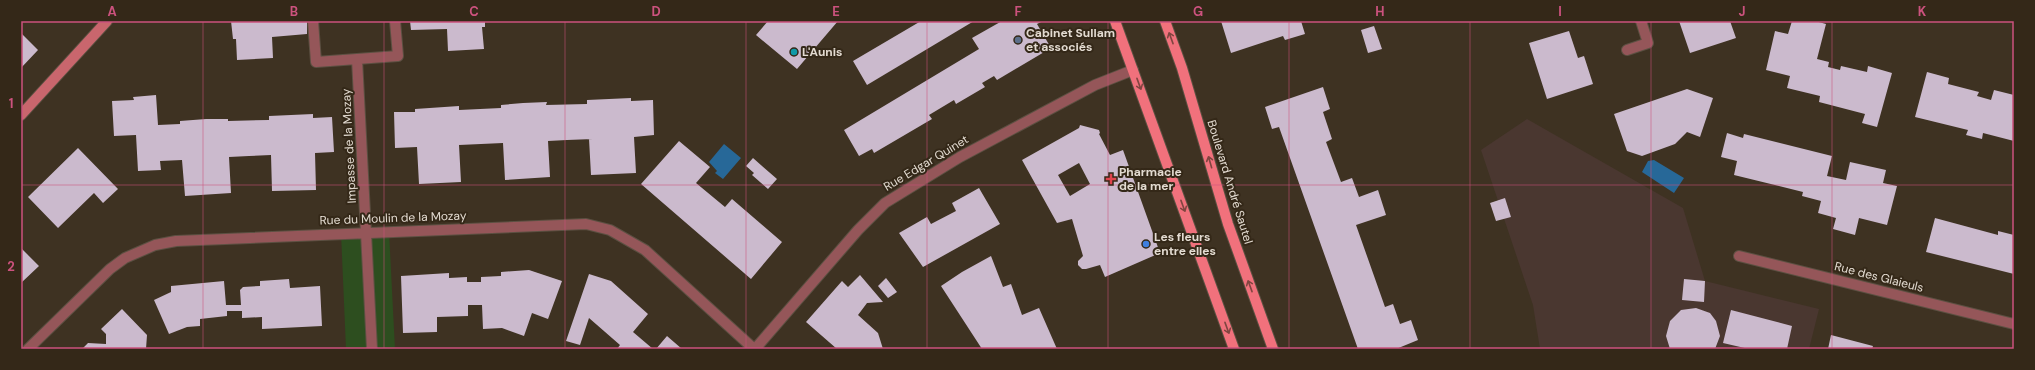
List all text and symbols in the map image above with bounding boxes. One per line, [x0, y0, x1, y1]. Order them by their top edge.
text: A [107, 3, 117, 20]
text: B [290, 3, 298, 20]
text: C [469, 3, 479, 20]
text: D [651, 3, 661, 20]
text: E [832, 3, 840, 20]
text: F [1014, 3, 1022, 20]
text: G [1193, 3, 1203, 20]
text: H [1375, 3, 1385, 20]
text: I [1558, 3, 1562, 20]
text: J [1738, 3, 1746, 20]
text: K [1918, 3, 1927, 20]
place label: Cabinet Sullam et associés [1026, 25, 1115, 55]
one-way arrow [1167, 33, 1175, 45]
marker: Cabinet Sullam et associés [1013, 35, 1023, 45]
place label: L'Aunis [802, 44, 842, 60]
marker: L'Aunis [789, 47, 799, 57]
one-way arrow [1135, 77, 1143, 89]
street label: Impasse de la Mozay [338, 88, 360, 204]
text: 1 [9, 95, 13, 112]
street label: Boulevard André Sautel [1203, 118, 1257, 246]
street label: Rue Edgar Quinet [881, 131, 972, 195]
one-way arrow [1206, 156, 1213, 169]
place label: Pharmacie de la mer [1119, 164, 1182, 194]
marker: Pharmacie de la mer [1106, 174, 1116, 184]
one-way arrow [1179, 200, 1187, 212]
street label: Rue du Moulin de la Mozay [319, 207, 467, 229]
place label: Les fleurs entre elles [1154, 229, 1216, 259]
marker: Les fleurs entre elles [1141, 239, 1151, 249]
text: 2 [7, 258, 15, 275]
street label: Rue des Glaieuls [1833, 258, 1925, 296]
one-way arrow [1246, 280, 1254, 292]
one-way arrow [1223, 322, 1231, 334]

